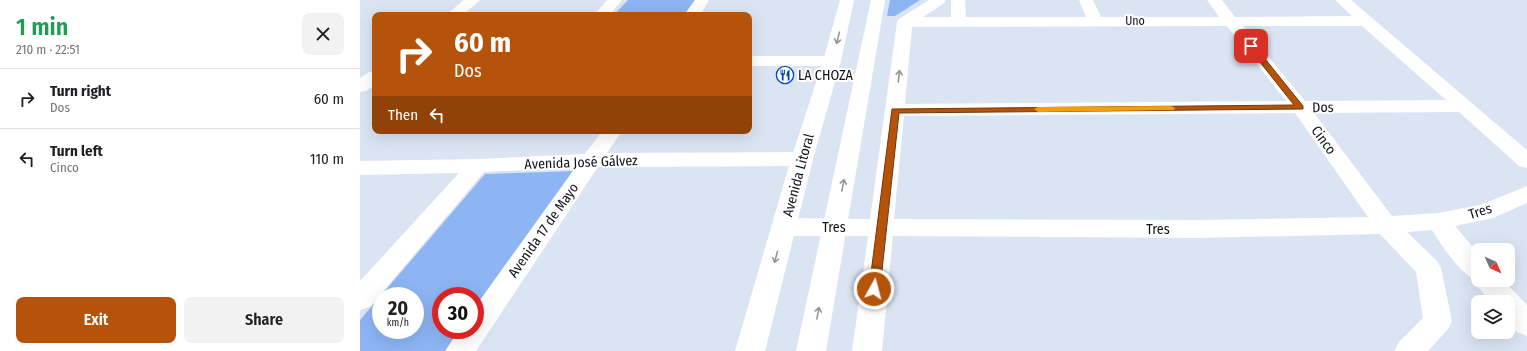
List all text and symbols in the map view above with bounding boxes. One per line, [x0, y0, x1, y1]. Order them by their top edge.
text: 1 min [16, 13, 68, 41]
button: close [302, 13, 344, 55]
street label: Uno [1125, 14, 1145, 28]
text: 60 m [454, 26, 511, 59]
icon: right [388, 28, 440, 80]
pin [1234, 29, 1268, 63]
one-way arrow [833, 31, 841, 44]
icon: arrive [1240, 35, 1262, 57]
text: 210 m · 22:51 [16, 42, 80, 57]
text: Dos [454, 60, 482, 82]
restaurant icon: LA CHOZA [775, 65, 795, 85]
place label: LA CHOZA [798, 67, 854, 84]
one-way arrow [895, 70, 903, 83]
text: Turn right [50, 82, 111, 100]
icon: right [16, 88, 38, 110]
text: 60 m [314, 90, 344, 108]
street label: Dos [1312, 99, 1334, 116]
text: Dos [50, 100, 70, 115]
icon: left [426, 104, 448, 126]
text: Then [388, 106, 418, 124]
street label: Cinco [1308, 123, 1340, 158]
street label: Avenida Litoral [779, 131, 818, 219]
text: Turn left [50, 142, 103, 160]
icon: left [16, 148, 38, 170]
text: 110 m [310, 150, 344, 168]
street label: Avenida José Gálvez [524, 152, 638, 173]
text: Cinco [50, 160, 79, 175]
one-way arrow [839, 179, 847, 192]
street label: Avenida 17 de Mayo [505, 180, 582, 281]
street label: Tres [1466, 200, 1494, 223]
street label: Tres [822, 219, 846, 236]
street label: Tres [1146, 221, 1170, 238]
north arrow [1471, 243, 1515, 287]
map controls [1471, 243, 1515, 339]
one-way arrow [772, 250, 779, 263]
position arrow [853, 268, 895, 310]
speed limit sign: 30 [432, 287, 484, 339]
button: layers [1471, 295, 1515, 339]
text: 20 [388, 296, 408, 320]
button: Exit [16, 297, 176, 343]
button: Share [184, 297, 344, 343]
one-way arrow [815, 307, 823, 320]
text: km/h [387, 317, 409, 329]

